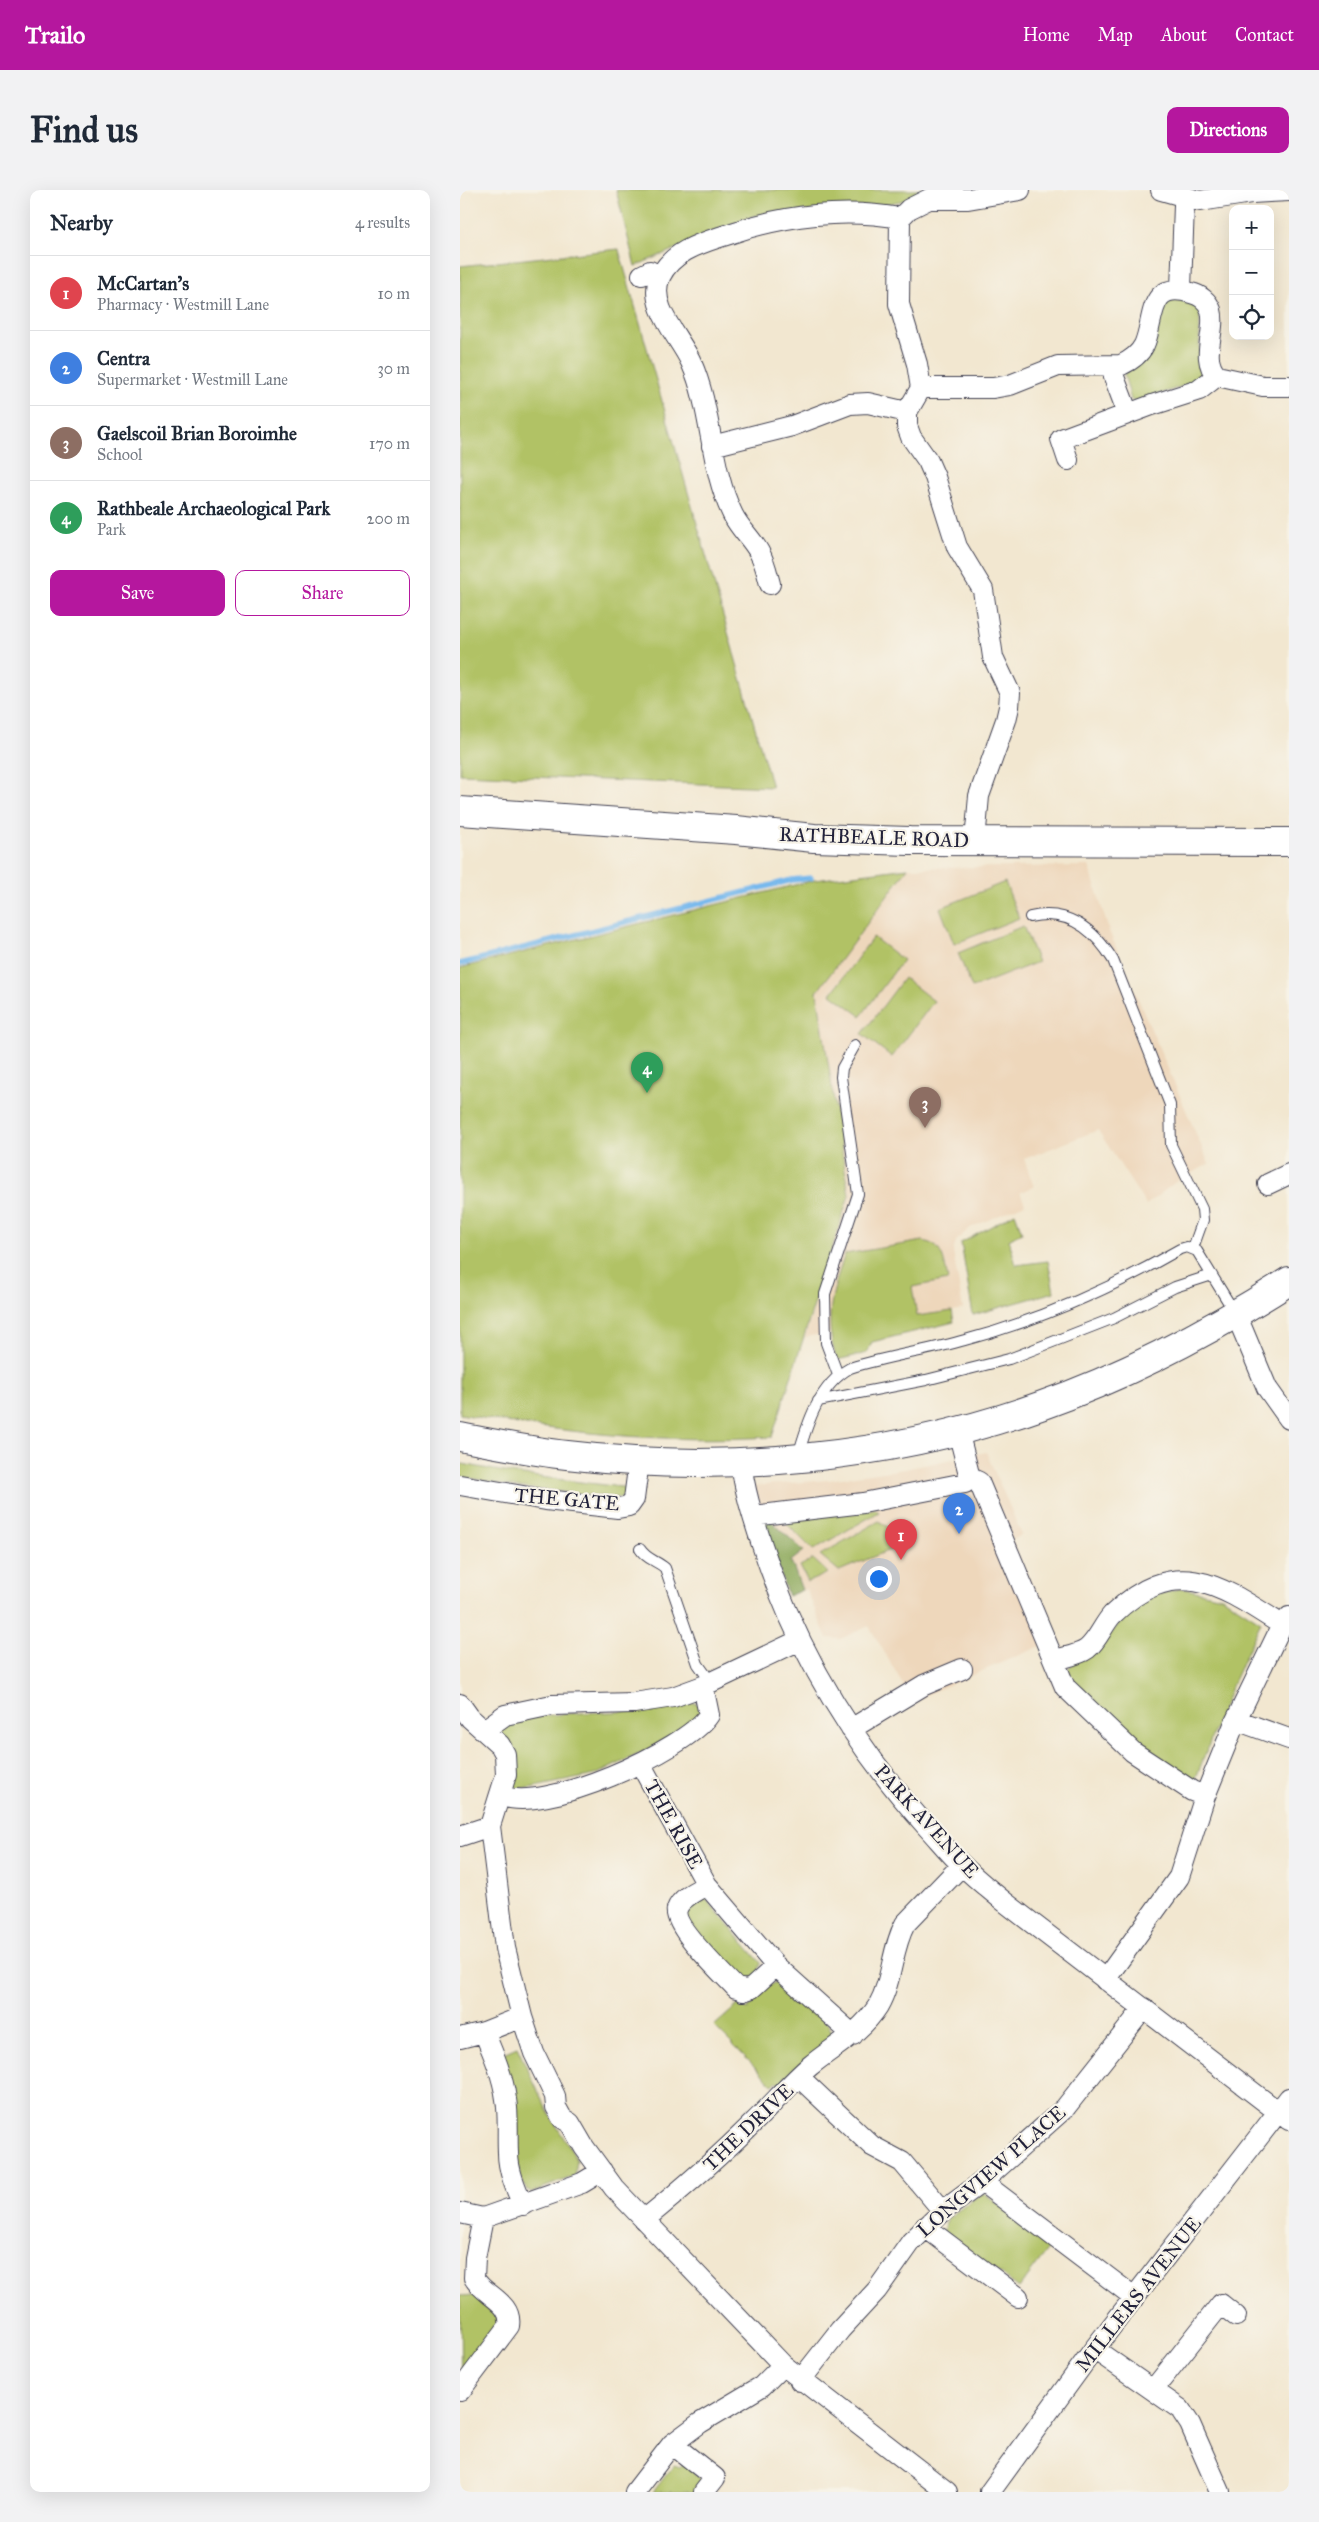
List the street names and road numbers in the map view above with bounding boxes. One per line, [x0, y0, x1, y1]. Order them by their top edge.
street label: RATHBEALE ROAD [779, 822, 969, 852]
street label: THE GATE [514, 1482, 620, 1516]
street label: PARK AVENUE [870, 1759, 984, 1883]
street label: THE RISE [640, 1775, 708, 1873]
street label: THE DRIVE [698, 2078, 798, 2176]
street label: LONGVIEW PLACE [912, 2100, 1070, 2242]
street label: MILLERS AVENUE [1070, 2212, 1206, 2376]

